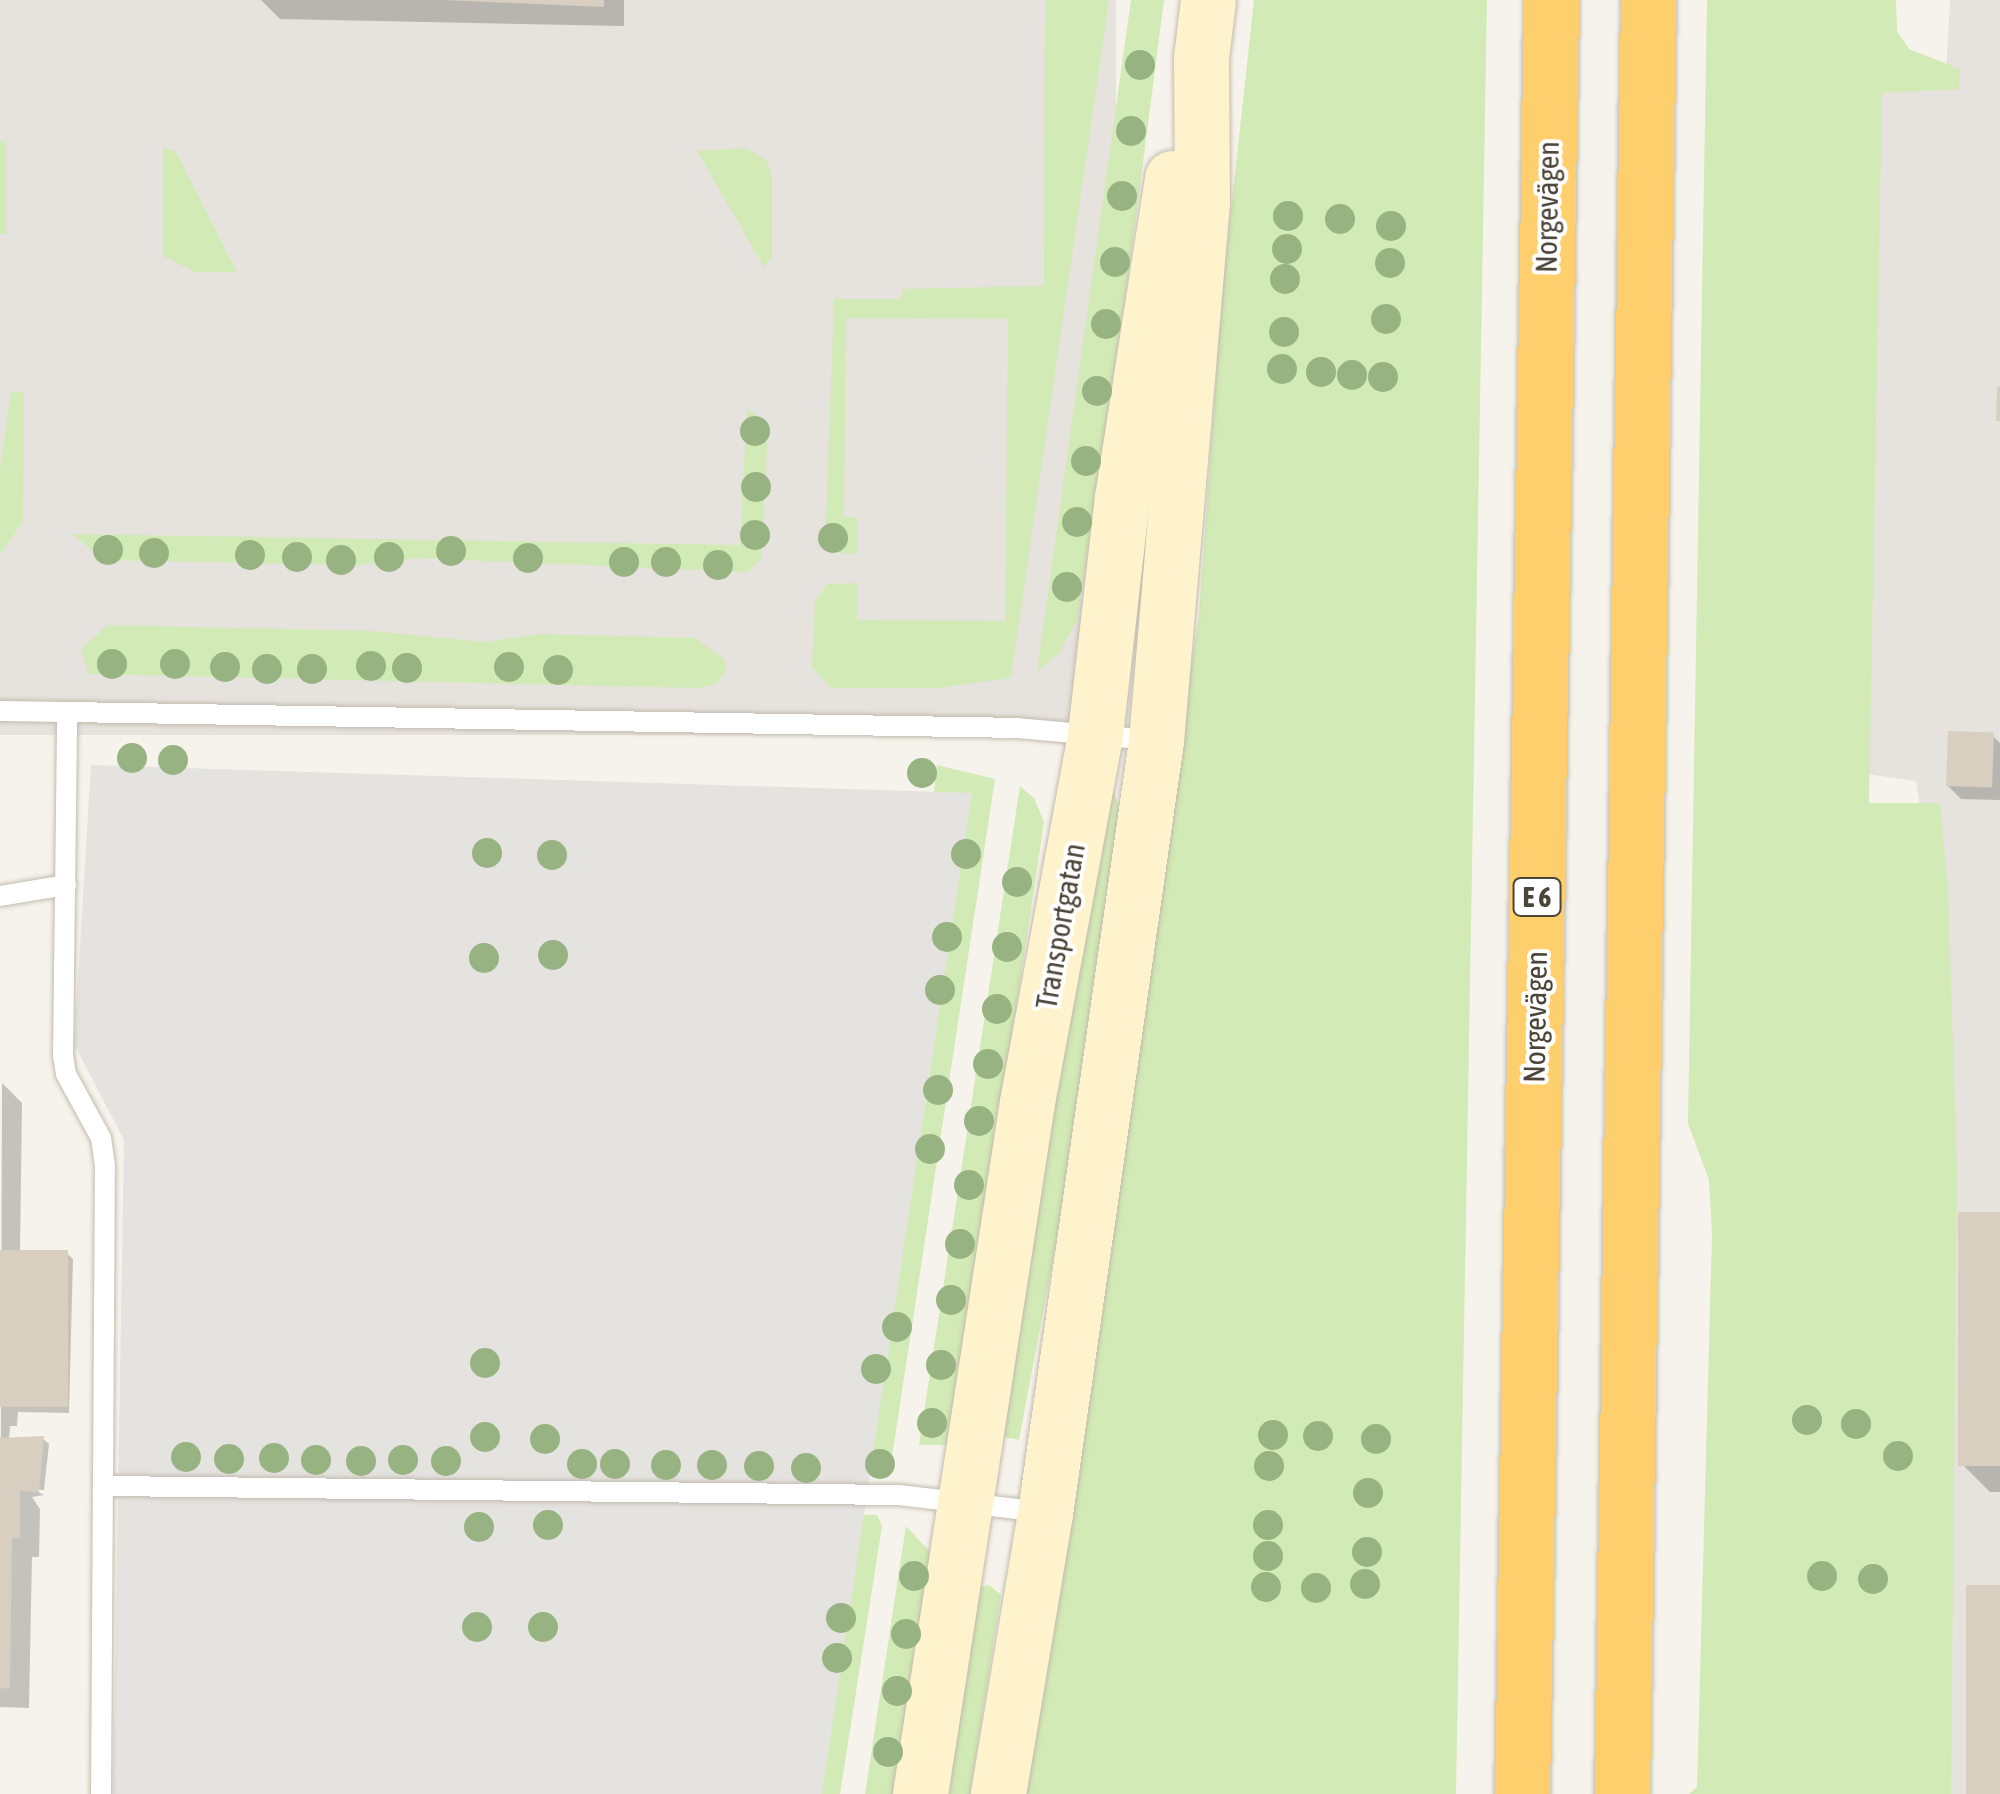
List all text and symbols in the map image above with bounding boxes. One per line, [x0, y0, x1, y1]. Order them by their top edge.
street label: Norgevägen [1528, 141, 1566, 273]
street label: Transportgatan [1028, 840, 1092, 1012]
road number: E 6 [1512, 874, 1562, 920]
street label: Norgevägen [1516, 951, 1554, 1083]

